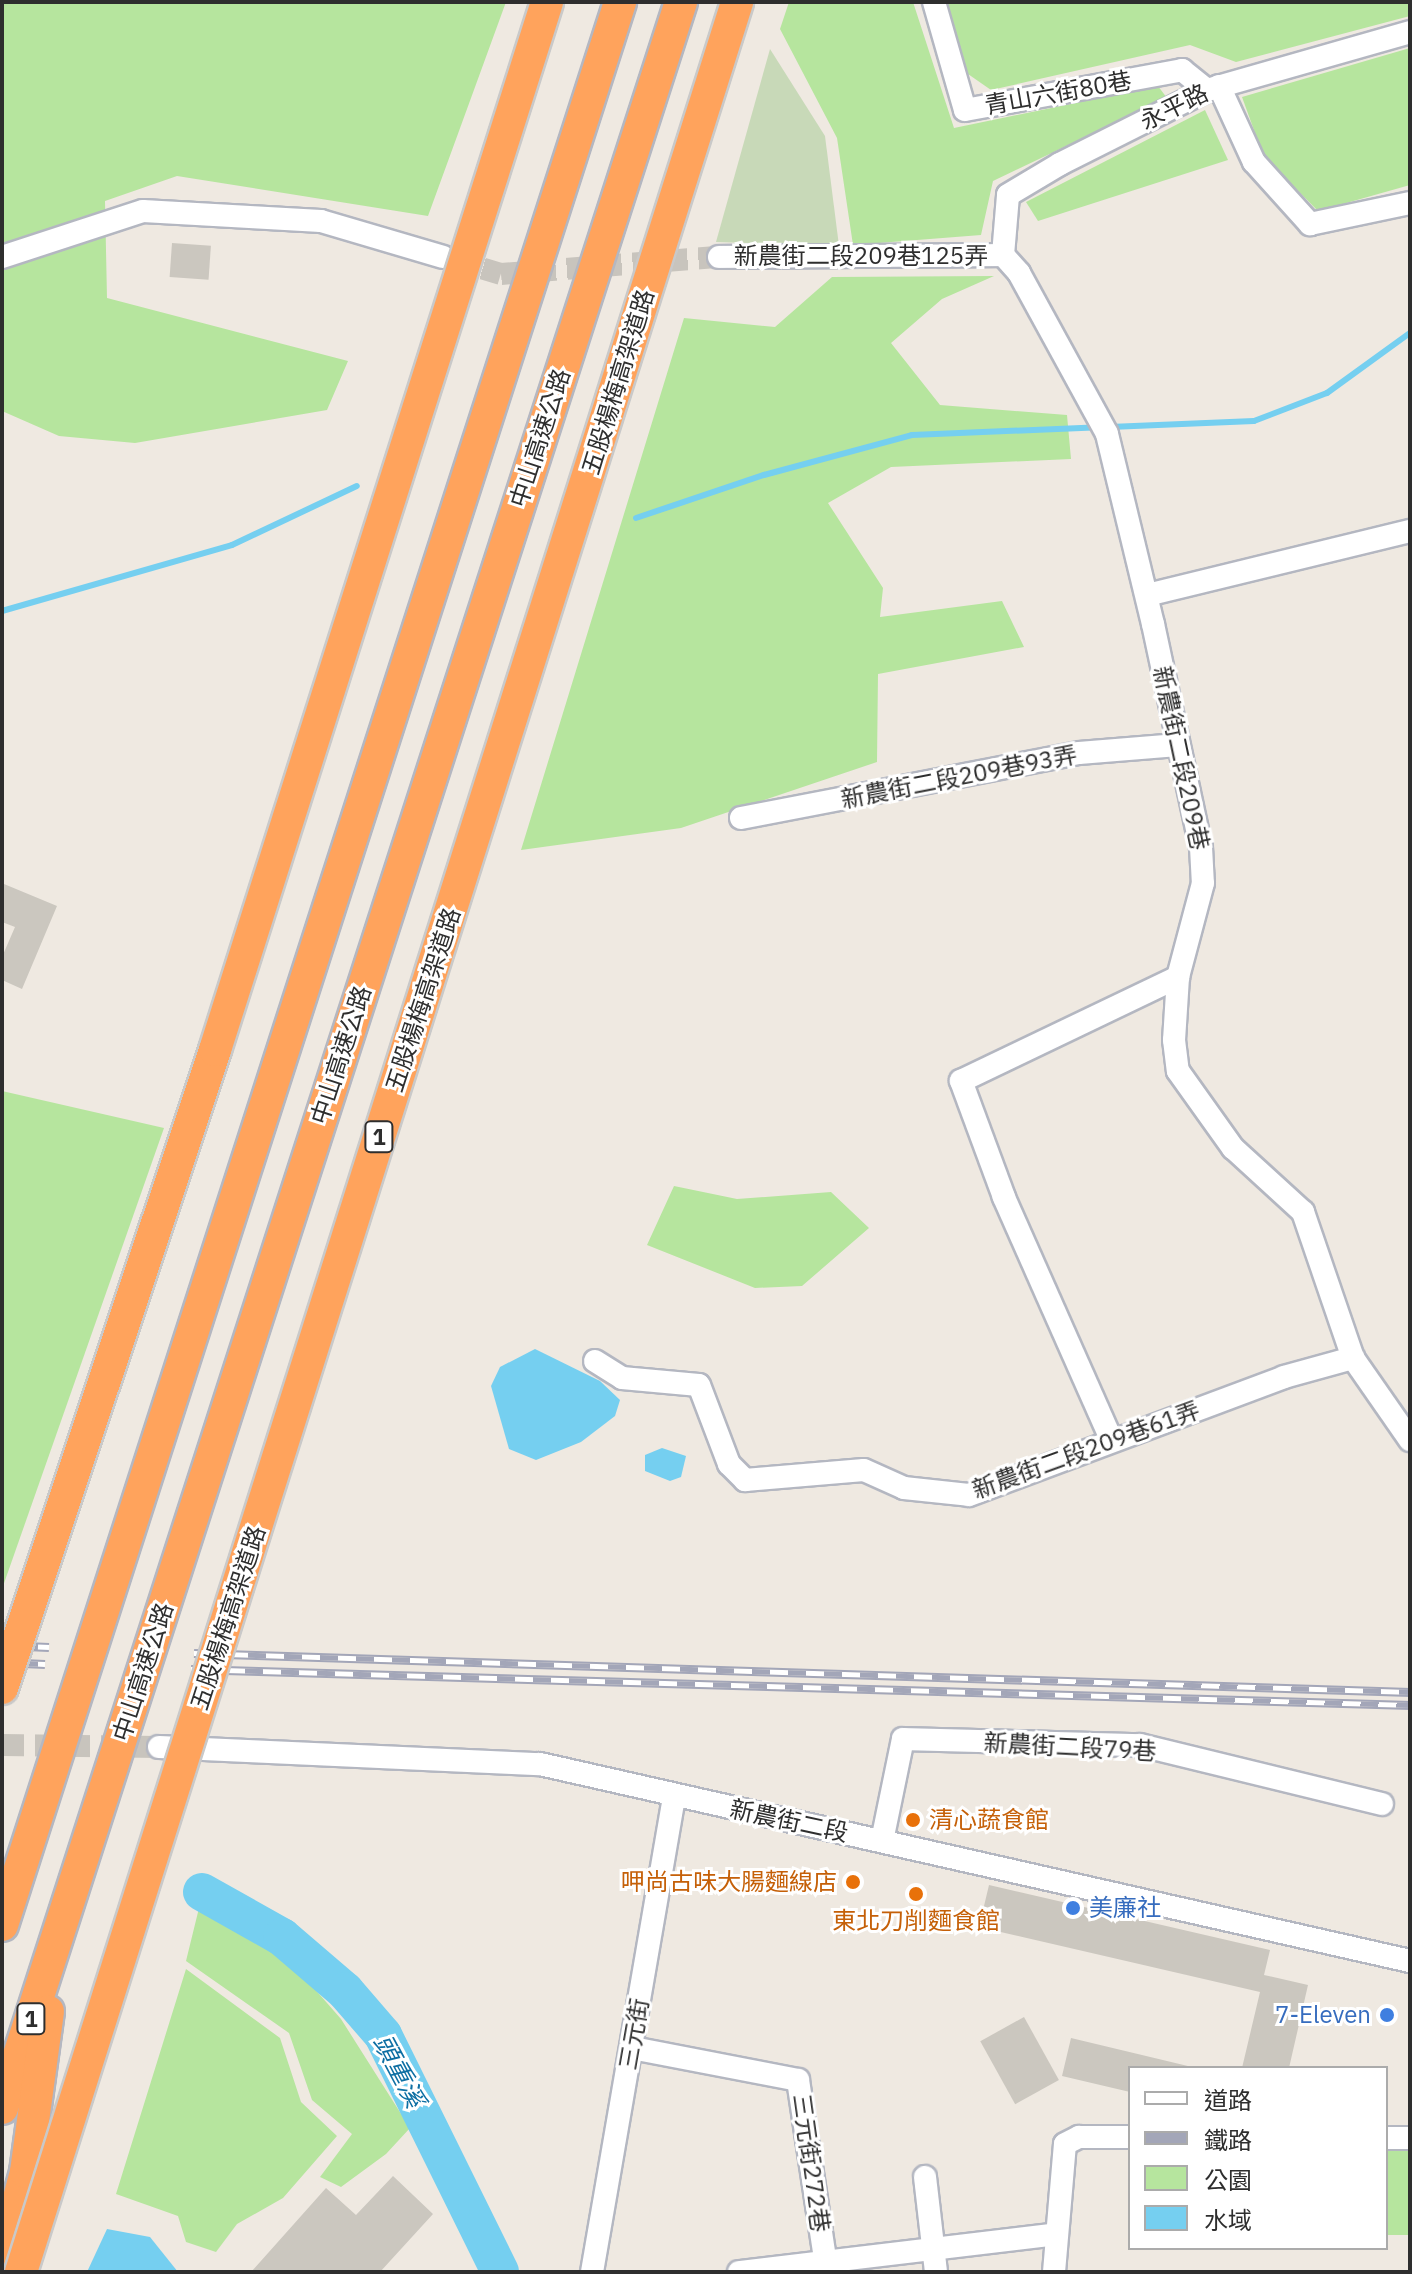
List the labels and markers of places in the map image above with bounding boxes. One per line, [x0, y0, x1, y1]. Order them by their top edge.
place label: 清心蔬食館 [929, 1806, 1049, 1834]
marker: 清心蔬食館 [904, 1811, 922, 1829]
place label: 呷尚古味大腸麵線店 [621, 1868, 837, 1896]
marker: 呷尚古味大腸麵線店 [844, 1873, 862, 1891]
marker: 東北刀削麵食館 [907, 1885, 925, 1903]
place label: 美廉社 [1089, 1894, 1161, 1922]
marker: 美廉社 [1064, 1899, 1082, 1917]
place label: 東北刀削麵食館 [832, 1907, 1000, 1935]
place label: 7-Eleven [1275, 2001, 1371, 2029]
marker: 7-Eleven [1378, 2006, 1396, 2024]

